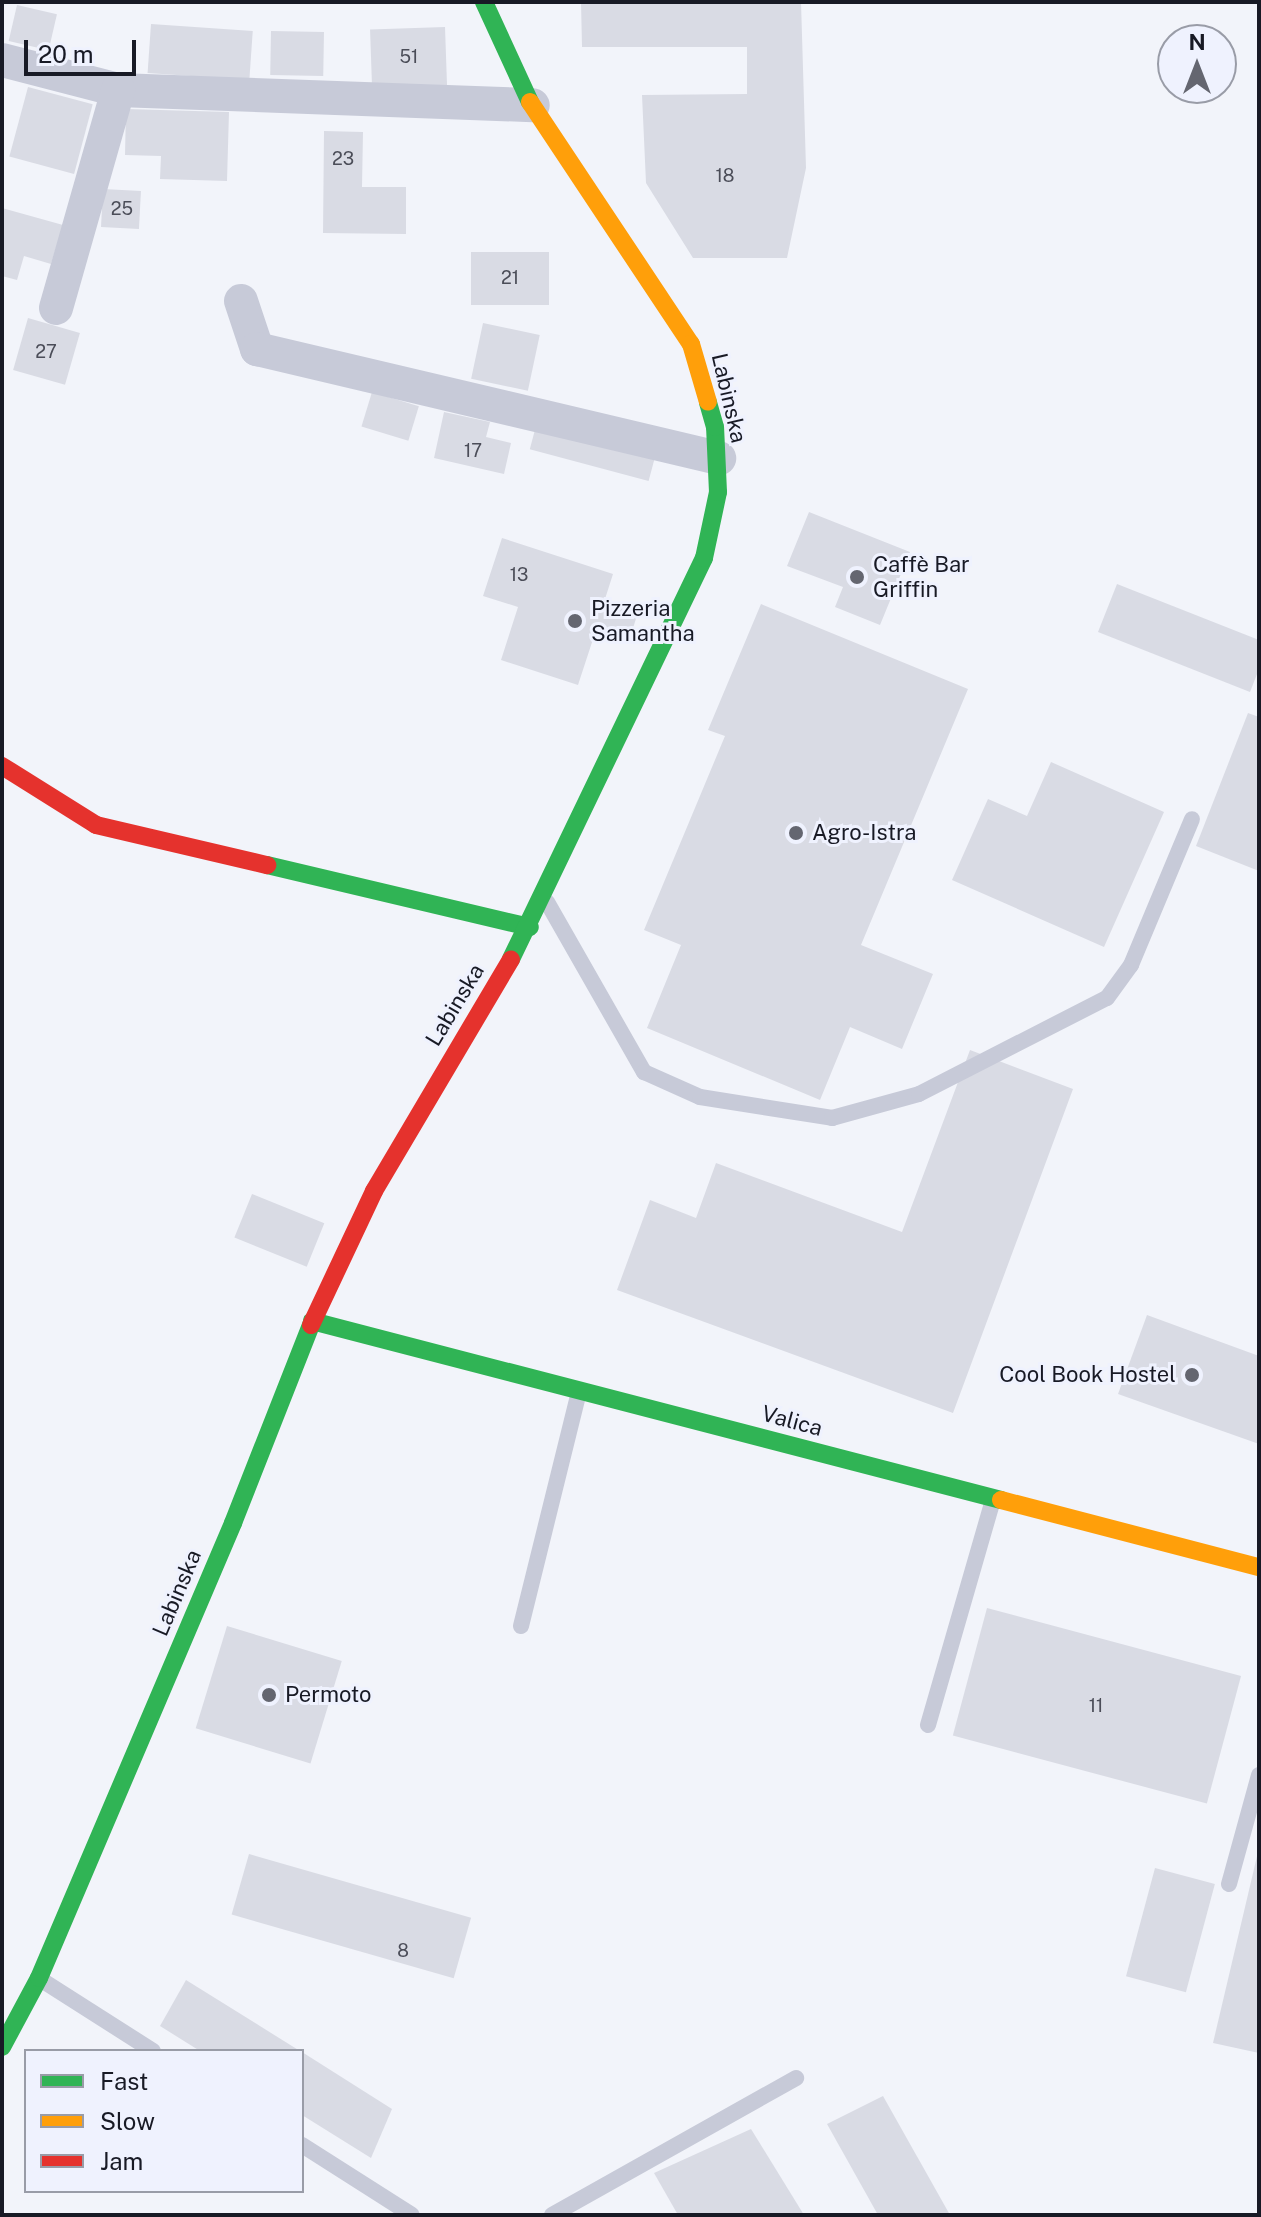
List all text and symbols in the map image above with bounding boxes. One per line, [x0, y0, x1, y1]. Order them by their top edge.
scale bar [28, 24, 140, 74]
north arrow [1157, 24, 1237, 104]
text: N [1188, 29, 1206, 55]
text: 20 m [38, 40, 94, 68]
house number: 51 [400, 46, 418, 68]
house number: 23 [332, 148, 354, 170]
house number: 18 [716, 165, 734, 187]
house number: 25 [111, 198, 133, 220]
house number: 21 [501, 267, 519, 289]
house number: 27 [35, 341, 57, 363]
street label: Labinska [706, 351, 752, 445]
house number: 17 [464, 440, 482, 462]
place label: Caffè Bar Griffin [873, 551, 970, 602]
house number: 13 [510, 564, 528, 586]
marker: Caffè Bar Griffin [848, 568, 866, 586]
place label: Pizzeria Samantha [591, 595, 695, 646]
marker: Pizzeria Samantha [566, 612, 584, 630]
place label: Agro-Istra [812, 820, 916, 846]
marker: Agro-Istra [787, 824, 805, 842]
street label: Labinska [420, 959, 490, 1051]
place label: Cool Book Hostel [999, 1362, 1176, 1388]
marker: Cool Book Hostel [1183, 1366, 1201, 1384]
street label: Valica [759, 1400, 825, 1442]
street label: Labinska [147, 1546, 207, 1640]
place label: Permoto [285, 1682, 372, 1708]
marker: Permoto [260, 1686, 278, 1704]
house number: 11 [1089, 1695, 1103, 1717]
house number: 8 [397, 1940, 409, 1962]
legend [24, 2049, 304, 2193]
text: Fast [100, 2067, 148, 2095]
text: Slow [100, 2107, 155, 2135]
text: Jam [100, 2147, 143, 2175]

